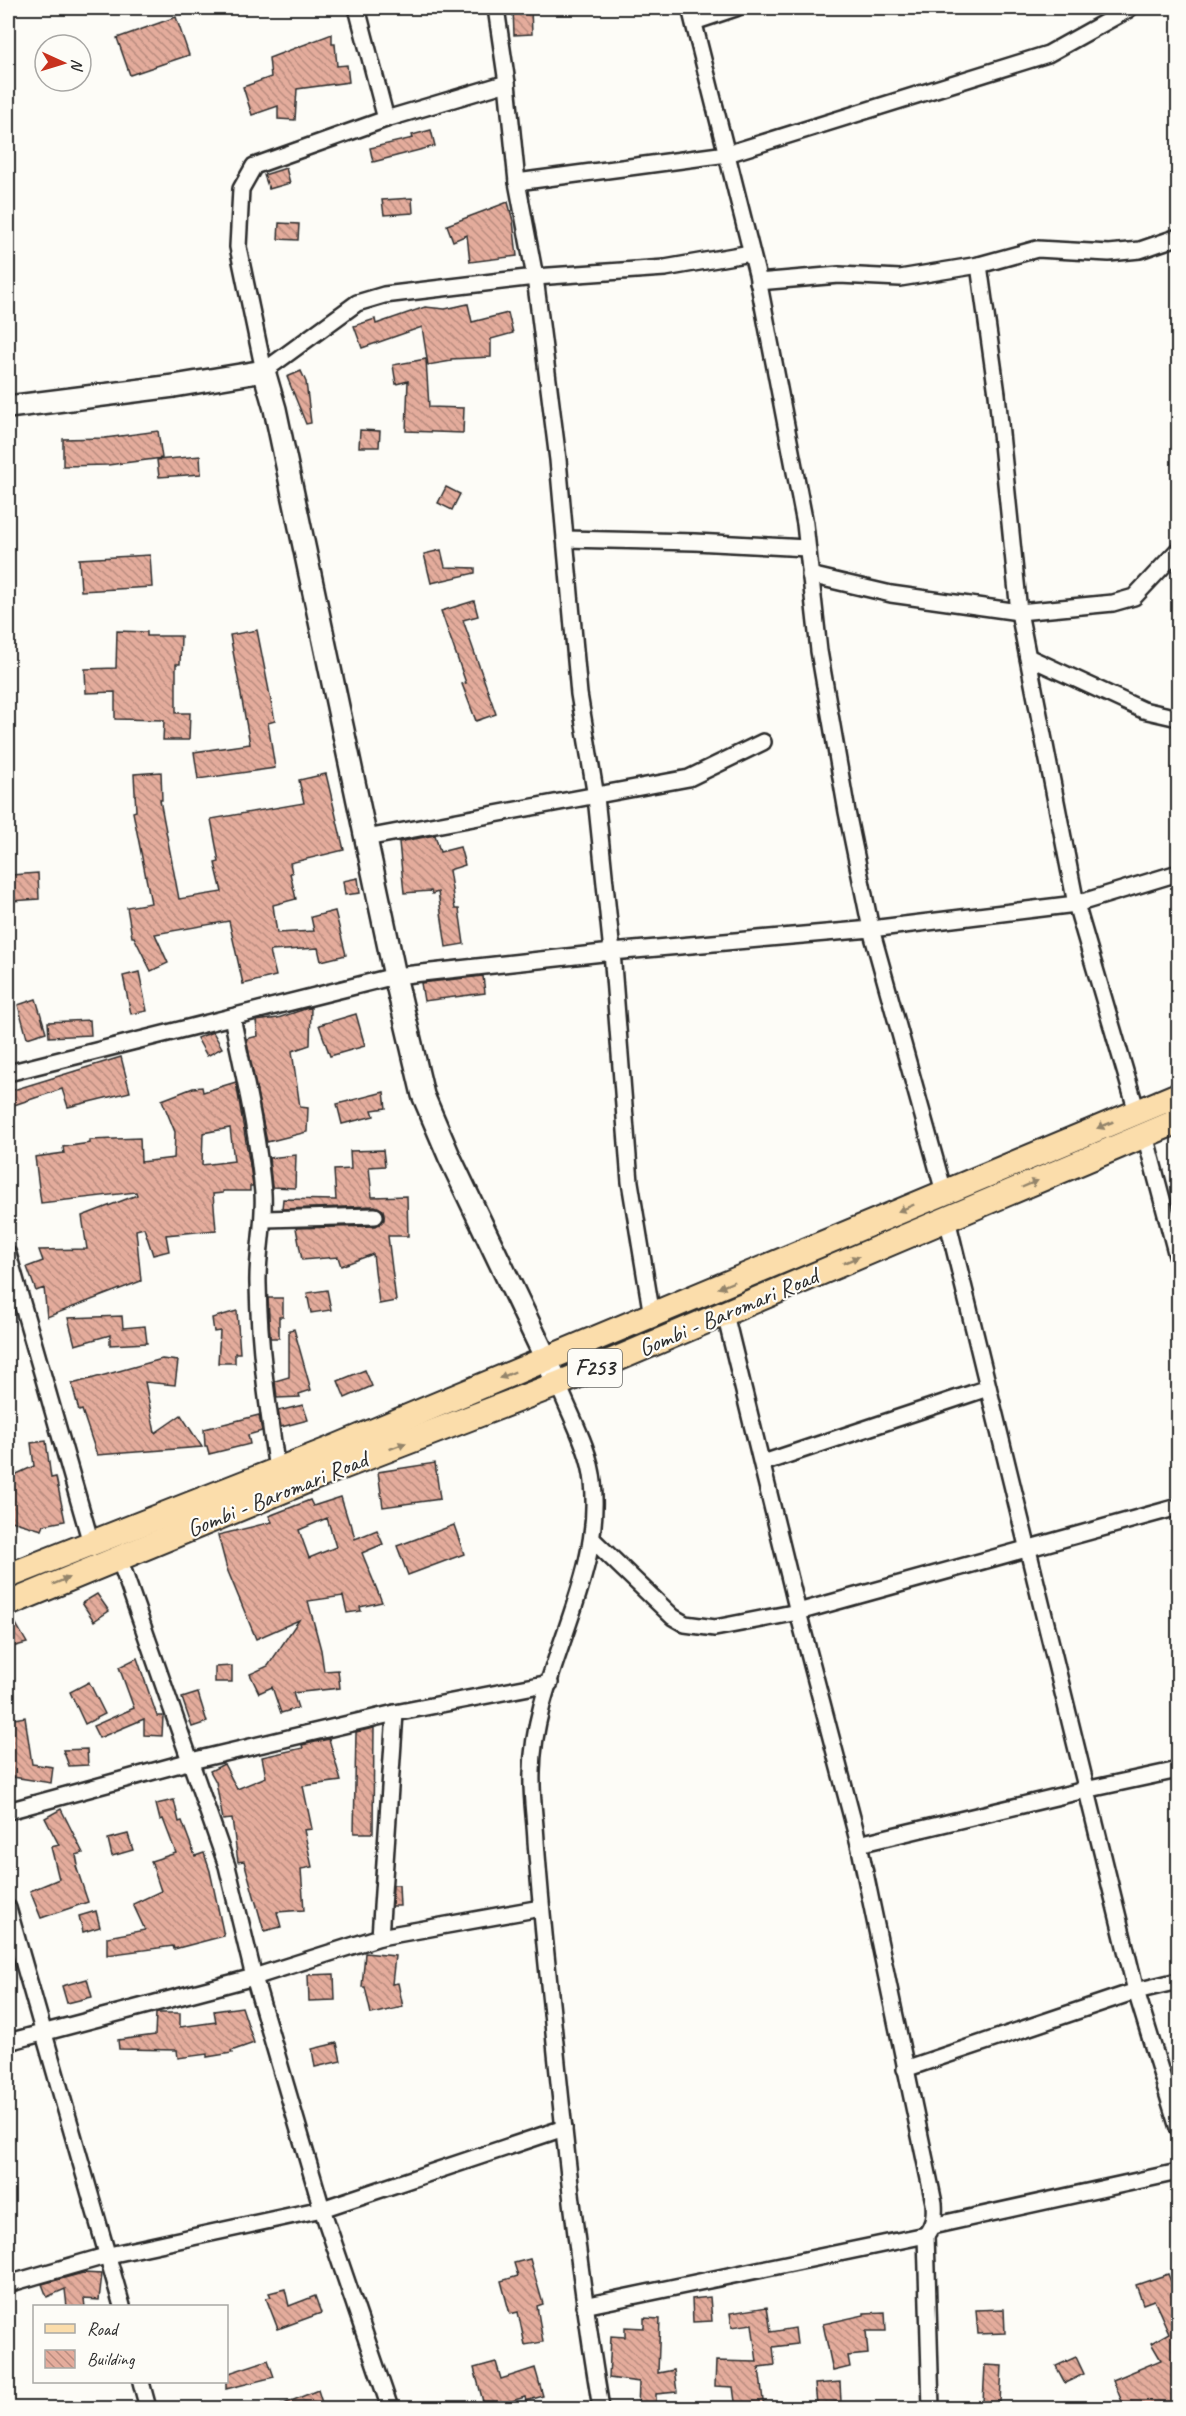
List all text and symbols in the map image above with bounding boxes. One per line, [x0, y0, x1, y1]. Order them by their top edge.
north arrow [33, 33, 93, 93]
text: N [66, 58, 87, 73]
one-way arrow [1096, 1121, 1114, 1130]
one-way arrow [1021, 1179, 1039, 1188]
one-way arrow [896, 1203, 914, 1213]
one-way arrow [842, 1255, 860, 1265]
street label: Gombi - Baromari Road [634, 1259, 825, 1363]
one-way arrow [717, 1280, 735, 1290]
road number: F253 [568, 1349, 622, 1387]
one-way arrow [498, 1370, 516, 1380]
one-way arrow [389, 1441, 407, 1450]
street label: Gombi - Baromari Road [182, 1443, 375, 1544]
one-way arrow [53, 1576, 71, 1586]
legend [33, 2305, 228, 2383]
text: Road [87, 2318, 120, 2340]
text: Building [87, 2348, 136, 2370]

